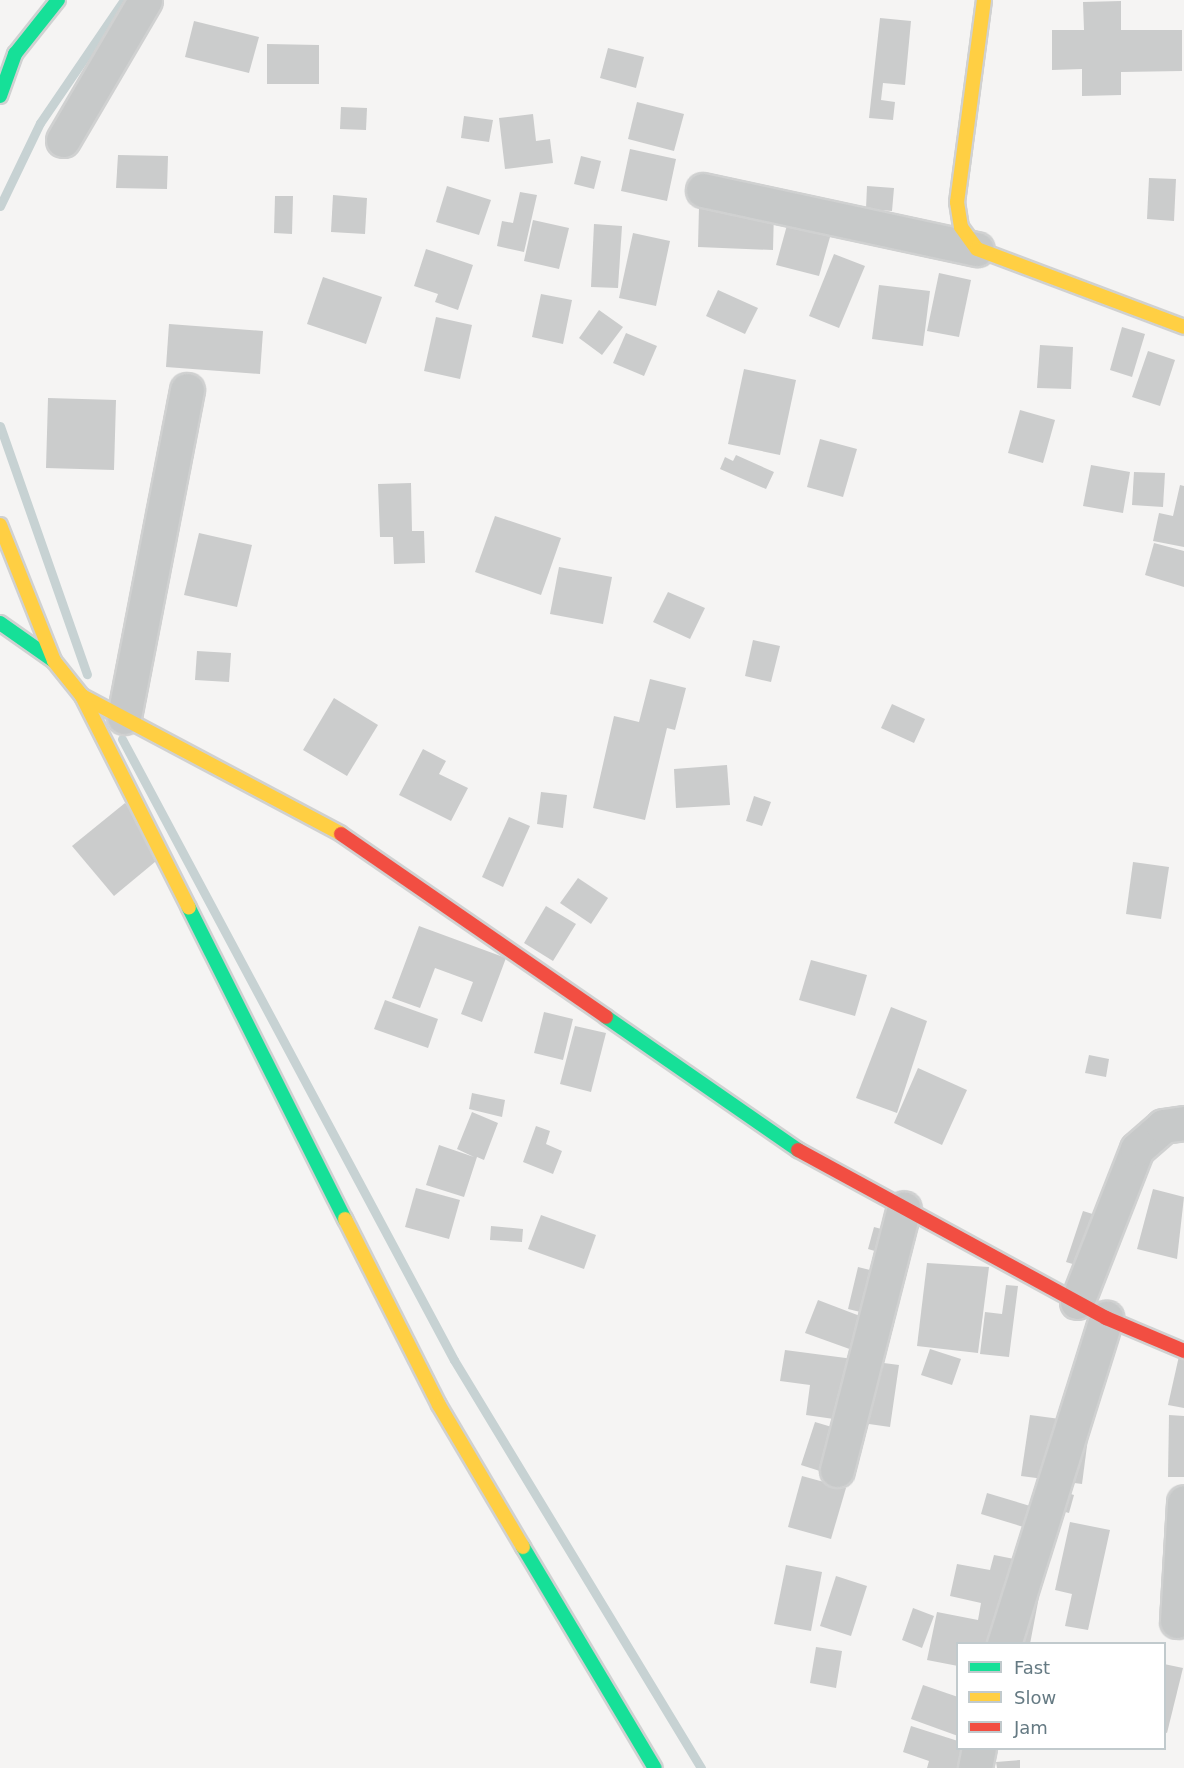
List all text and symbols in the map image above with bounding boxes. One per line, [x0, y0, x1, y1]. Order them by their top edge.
legend [956, 1642, 1166, 1750]
text: Fast [1014, 1657, 1050, 1678]
text: Slow [1014, 1687, 1056, 1708]
text: Jam [1014, 1717, 1048, 1738]

